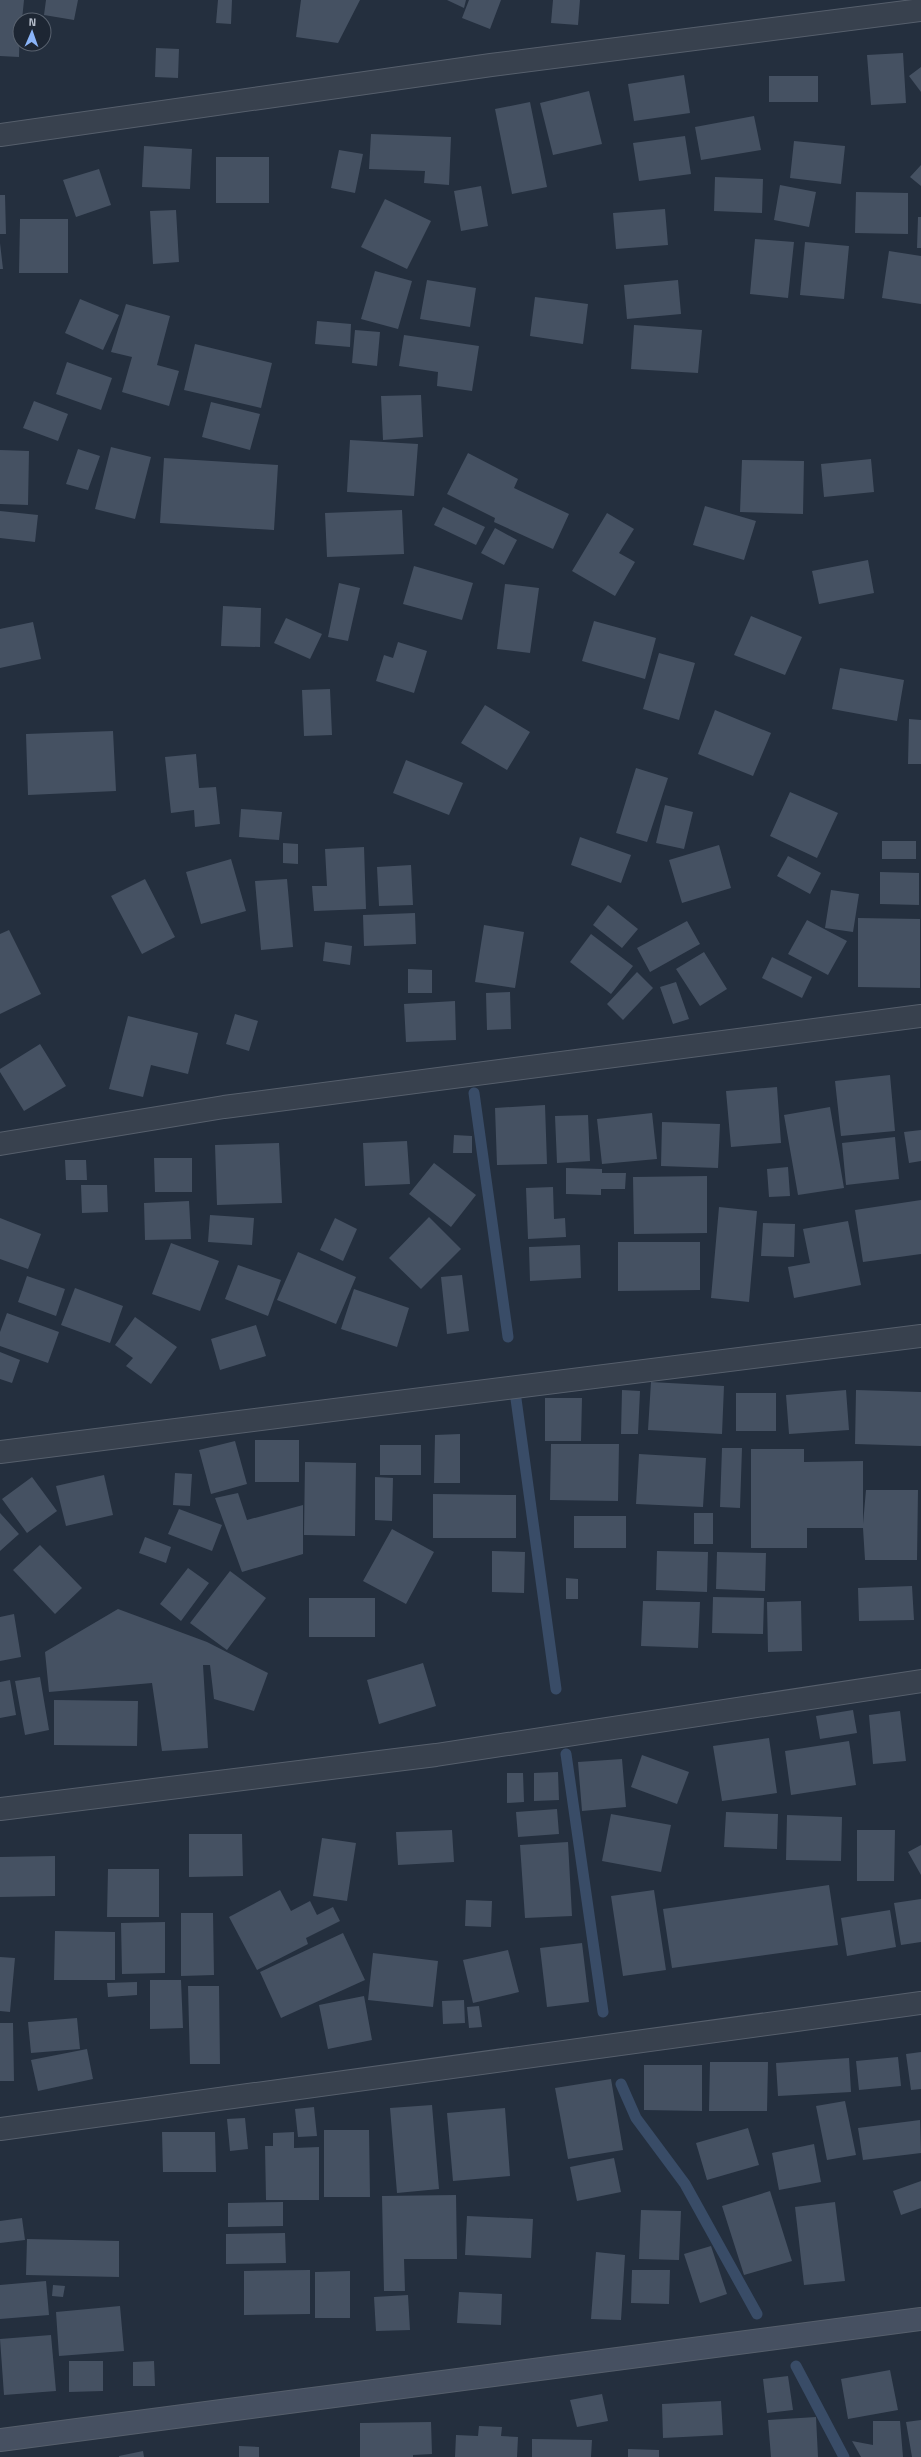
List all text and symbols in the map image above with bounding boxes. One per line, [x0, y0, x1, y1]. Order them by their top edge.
north arrow [12, 12, 52, 52]
text: N [28, 14, 36, 30]

